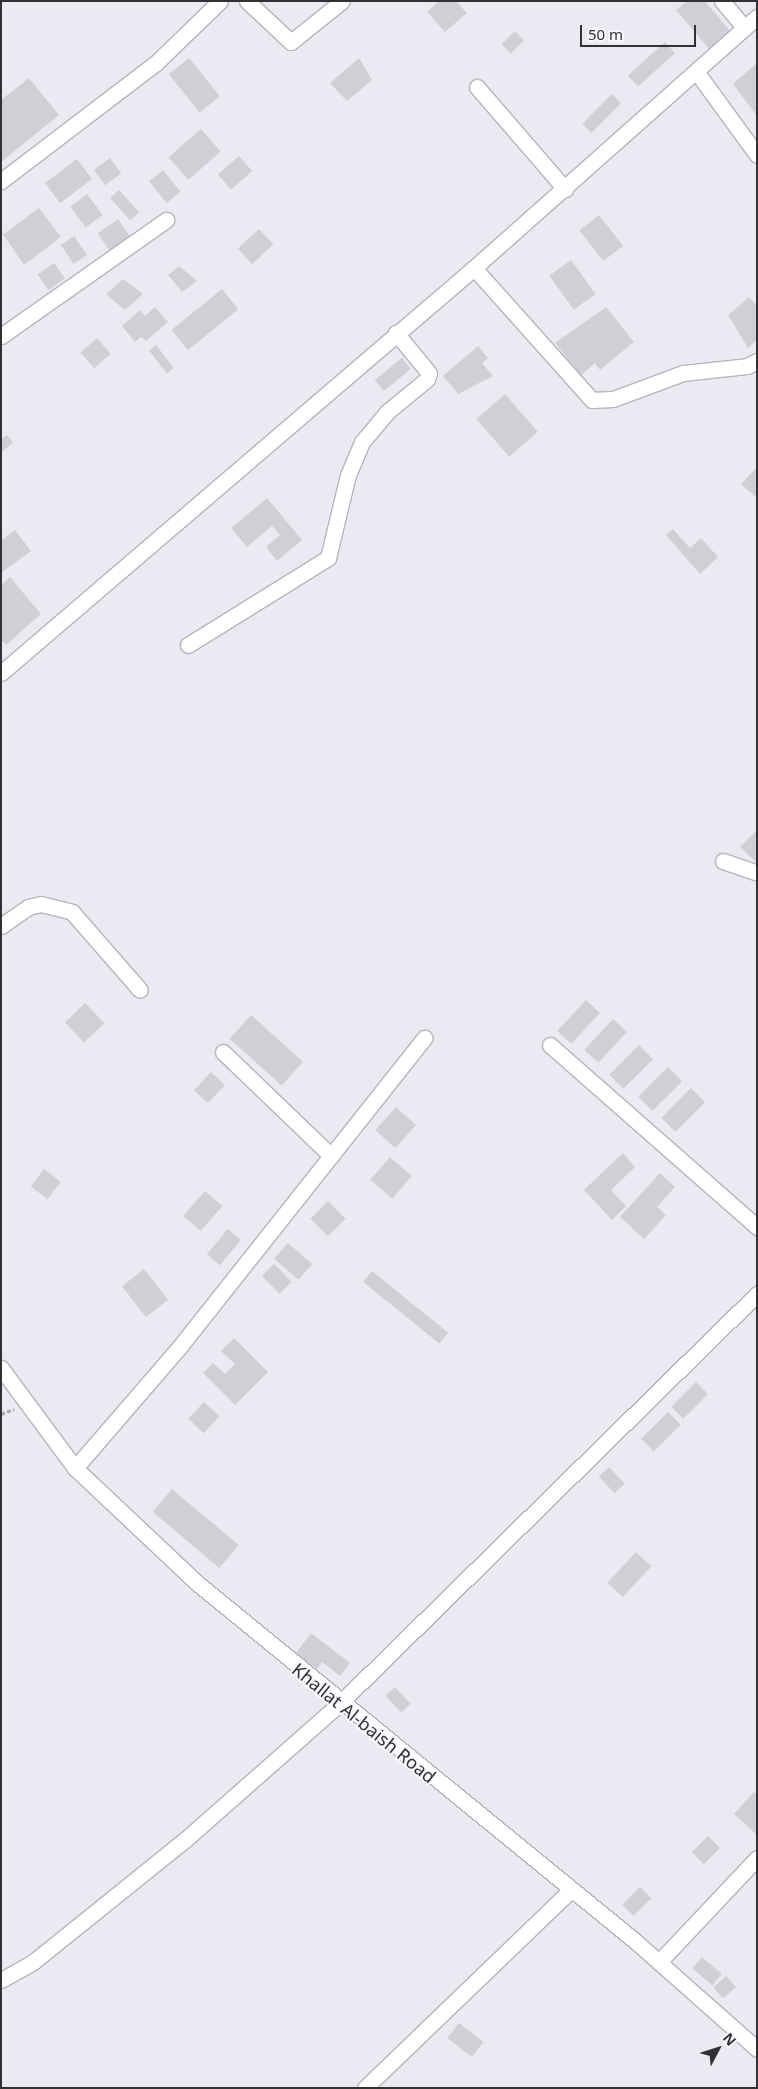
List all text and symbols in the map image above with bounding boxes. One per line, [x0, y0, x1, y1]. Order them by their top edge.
scale bar [583, 15, 699, 47]
text: 50 m [588, 24, 623, 44]
street label: Khallat Al-baish Road [288, 1658, 440, 1788]
north arrow [693, 2024, 743, 2074]
text: N [719, 2029, 741, 2050]

